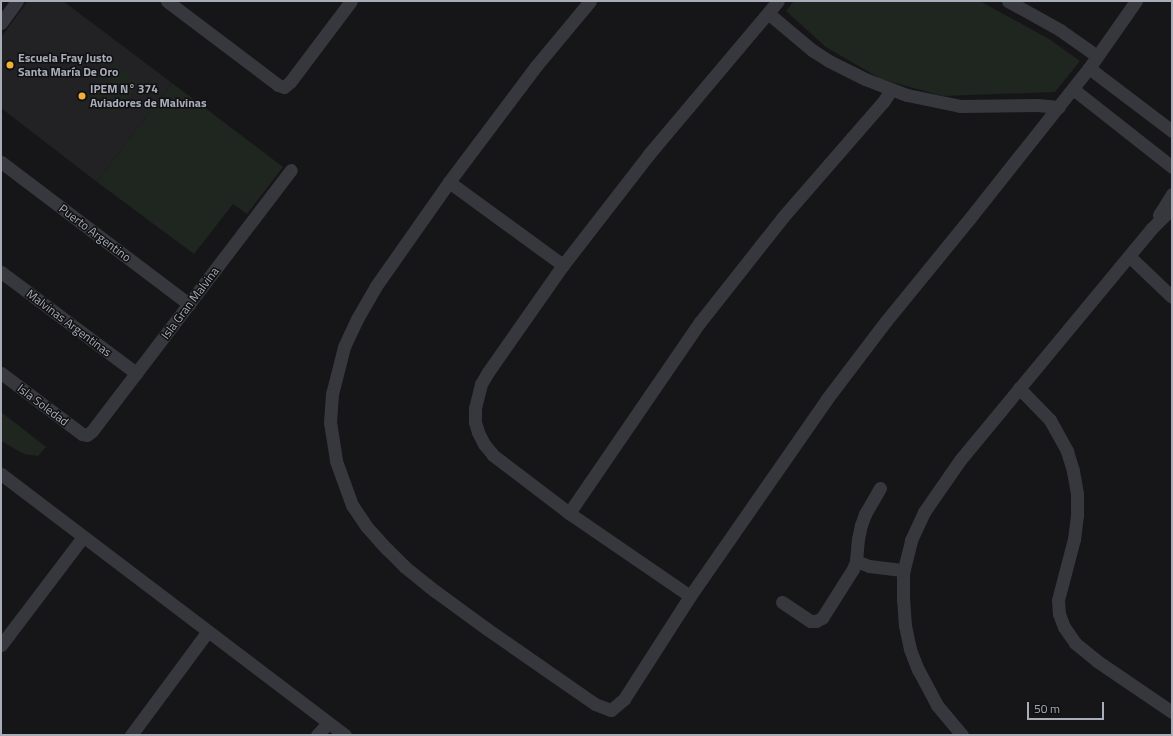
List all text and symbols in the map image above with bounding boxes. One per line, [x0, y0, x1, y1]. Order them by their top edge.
place label: Escuela Fray Justo Santa María De Oro [18, 51, 118, 79]
marker: Escuela Fray Justo Santa María De Oro [5, 60, 15, 70]
place label: IPEM N° 374 Aviadores de Malvinas [90, 82, 207, 110]
marker: IPEM N° 374 Aviadores de Malvinas [77, 91, 87, 101]
street label: Puerto Argentino [56, 201, 134, 265]
street label: Isla Gran Malvina [158, 264, 222, 342]
street label: Malvinas Argentinas [24, 286, 114, 360]
street label: Isla Soledad [15, 381, 71, 429]
scale bar [1029, 694, 1106, 720]
text: 50 m [1034, 699, 1060, 718]

